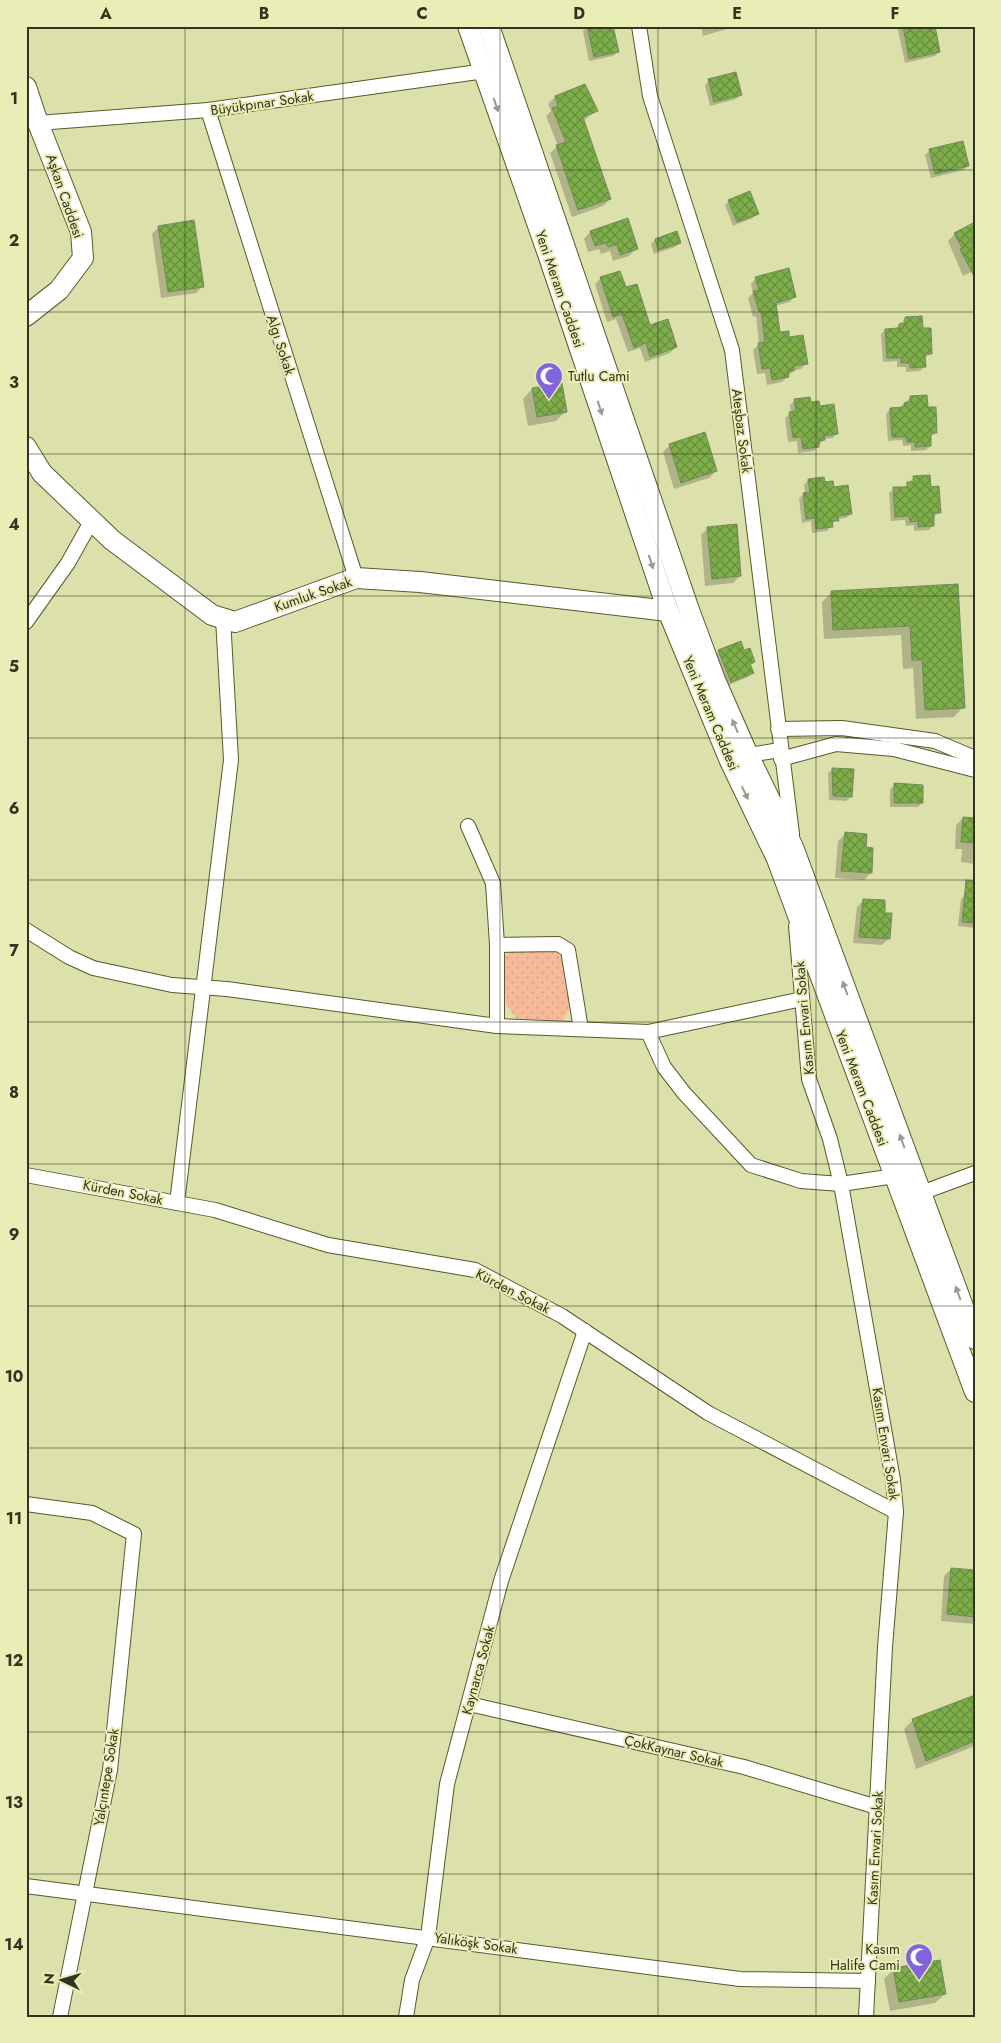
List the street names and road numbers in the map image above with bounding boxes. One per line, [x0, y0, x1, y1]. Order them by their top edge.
street label: Büyükpınar Sokak [209, 86, 316, 120]
street label: Aşkan Caddesi [41, 151, 89, 241]
street label: Yeni Meram Caddesi [531, 228, 589, 350]
street label: Algı Sokak [262, 312, 300, 379]
street label: Ateşbaz Sokak [727, 388, 757, 475]
street label: Kumluk Sokak [271, 571, 355, 617]
street label: Yeni Meram Caddesi [678, 653, 744, 773]
street label: Kasım Envari Sokak [789, 960, 819, 1076]
street label: Yeni Meram Caddesi [831, 1027, 893, 1149]
street label: Kürden Sokak [81, 1174, 166, 1210]
street label: Kürden Sokak [472, 1264, 554, 1319]
street label: Kasım Envari Sokak [867, 1386, 905, 1503]
street label: Kaynarca Sokak [457, 1622, 500, 1717]
street label: Yalçıntepe Sokak [88, 1726, 124, 1827]
street label: ÇokKaynar Sokak [622, 1730, 727, 1772]
street label: Kasım Envari Sokak [862, 1790, 888, 1905]
street label: Yalıköşk Sokak [433, 1927, 520, 1959]

